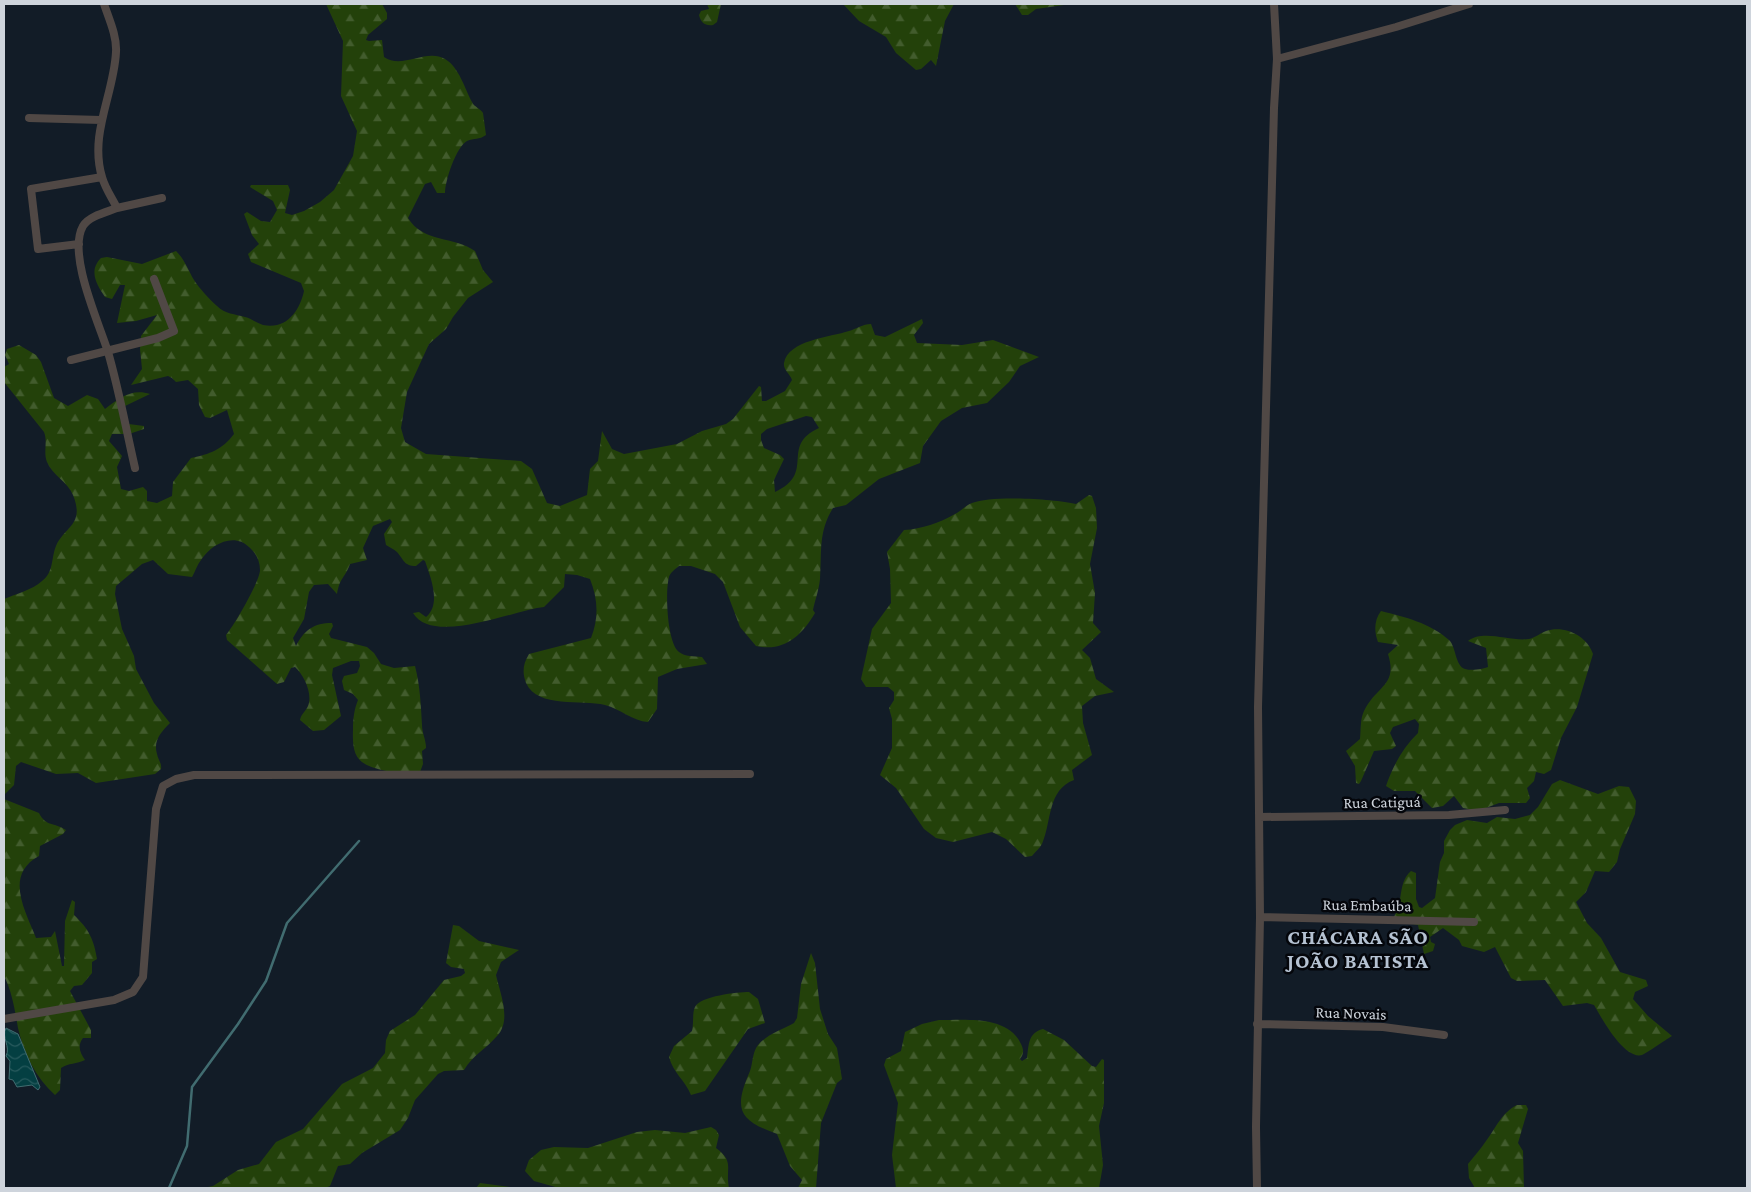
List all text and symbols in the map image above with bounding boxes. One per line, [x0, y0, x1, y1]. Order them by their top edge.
street label: Rua Catiguá [1343, 793, 1421, 812]
street label: Rua Embaúba [1322, 896, 1412, 914]
district label: CHÁCARA SÃO JOÃO BATISTA [1285, 925, 1429, 973]
street label: Rua Novais [1315, 1003, 1387, 1023]

